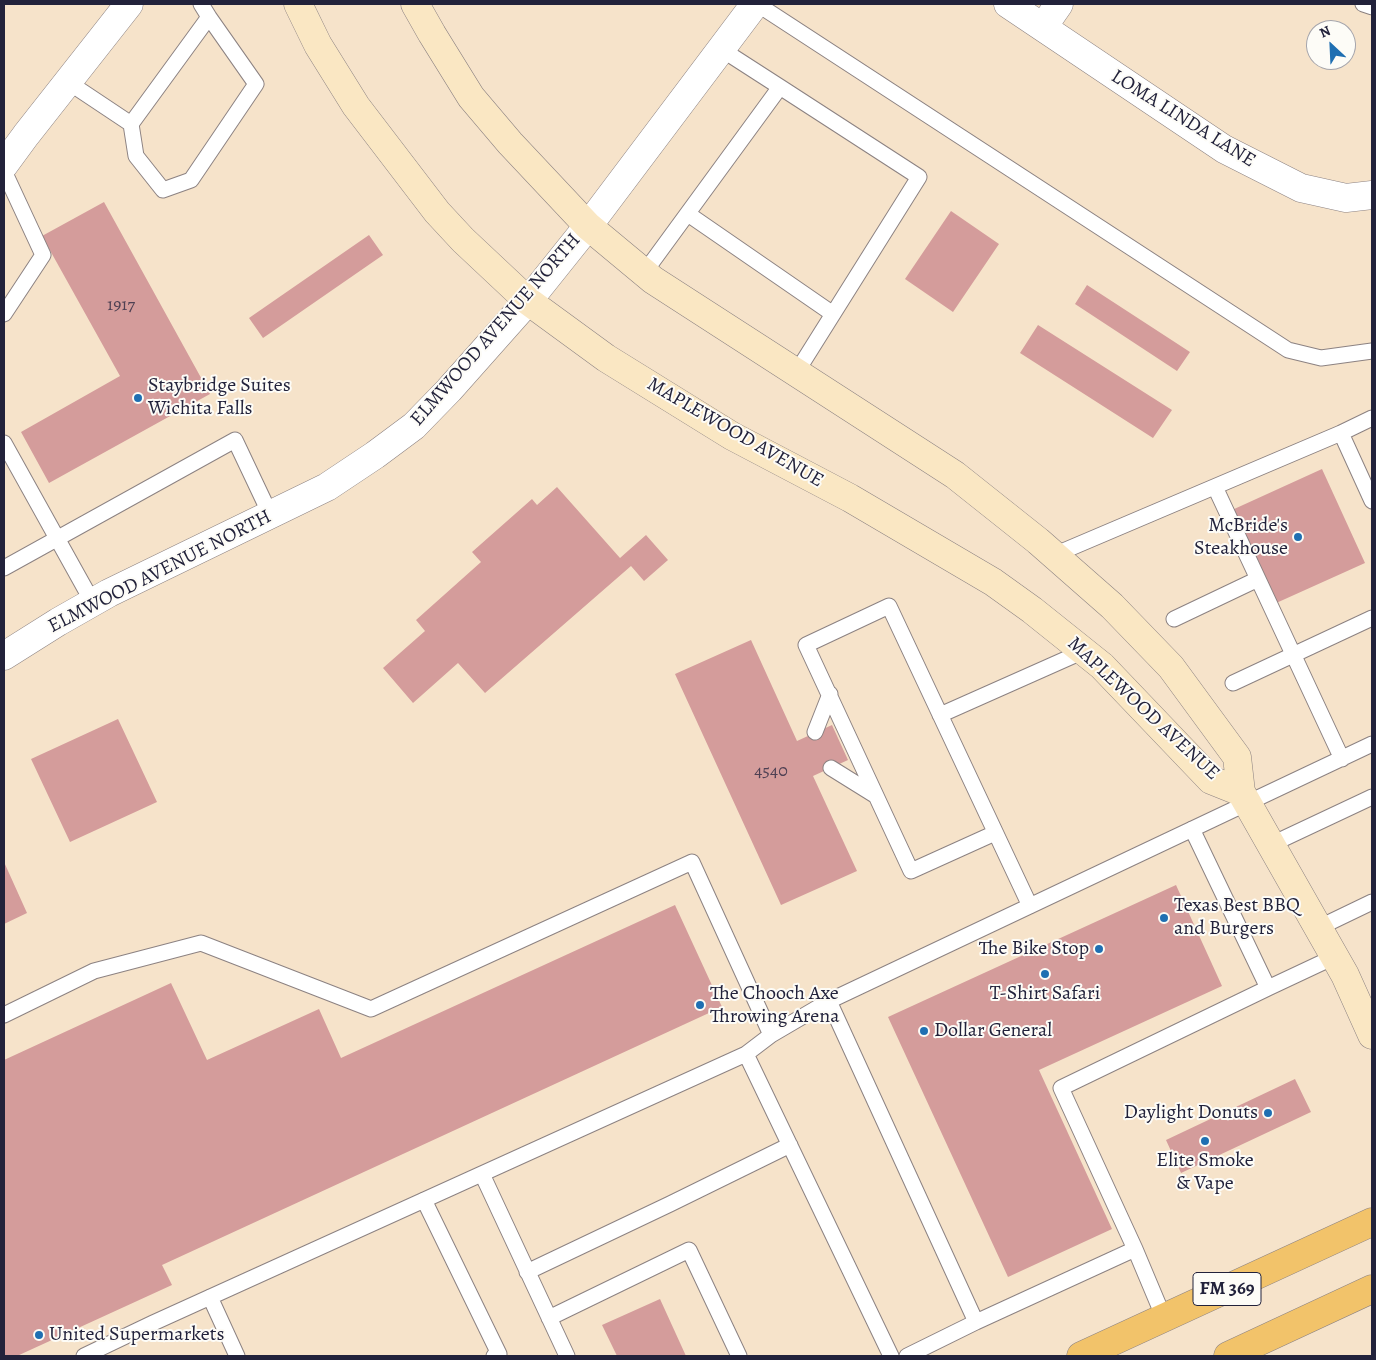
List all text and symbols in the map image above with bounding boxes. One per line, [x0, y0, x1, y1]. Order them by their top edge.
north arrow [1306, 20, 1356, 70]
text: N [1316, 21, 1334, 43]
street label: LOMA LINDA LANE [1106, 65, 1260, 173]
street label: ELMWOOD AVENUE NORTH [406, 229, 586, 431]
house number: 1917 [107, 295, 135, 317]
street label: MAPLEWOOD AVENUE [643, 373, 827, 493]
place label: Staybridge Suites Wichita Falls [148, 374, 291, 421]
marker: Staybridge Suites Wichita Falls [132, 392, 144, 404]
street label: ELMWOOD AVENUE NORTH [44, 505, 276, 639]
place label: McBride's Steakhouse [1194, 514, 1288, 561]
marker: McBride's Steakhouse [1292, 531, 1304, 543]
street label: MAPLEWOOD AVENUE [1062, 632, 1224, 786]
house number: 4540 [754, 761, 788, 783]
place label: Texas Best BBQ and Burgers [1174, 894, 1300, 941]
marker: Texas Best BBQ and Burgers [1158, 912, 1170, 924]
place label: The Bike Stop [979, 937, 1089, 961]
marker: The Bike Stop [1093, 943, 1105, 955]
marker: T-Shirt Safari [1039, 968, 1051, 980]
place label: The Chooch Axe Throwing Arena [710, 982, 840, 1029]
place label: T-Shirt Safari [990, 982, 1100, 1006]
marker: The Chooch Axe Throwing Arena [694, 999, 706, 1011]
place label: Dollar General [934, 1019, 1052, 1043]
marker: Dollar General [918, 1025, 930, 1037]
place label: Daylight Donuts [1124, 1101, 1258, 1125]
marker: Daylight Donuts [1262, 1107, 1274, 1119]
marker: Elite Smoke & Vape [1199, 1135, 1211, 1147]
place label: Elite Smoke & Vape [1156, 1149, 1254, 1196]
road number: FM 369 [1193, 1272, 1261, 1306]
place label: United Supermarkets [49, 1323, 224, 1347]
marker: United Supermarkets [33, 1329, 45, 1341]

